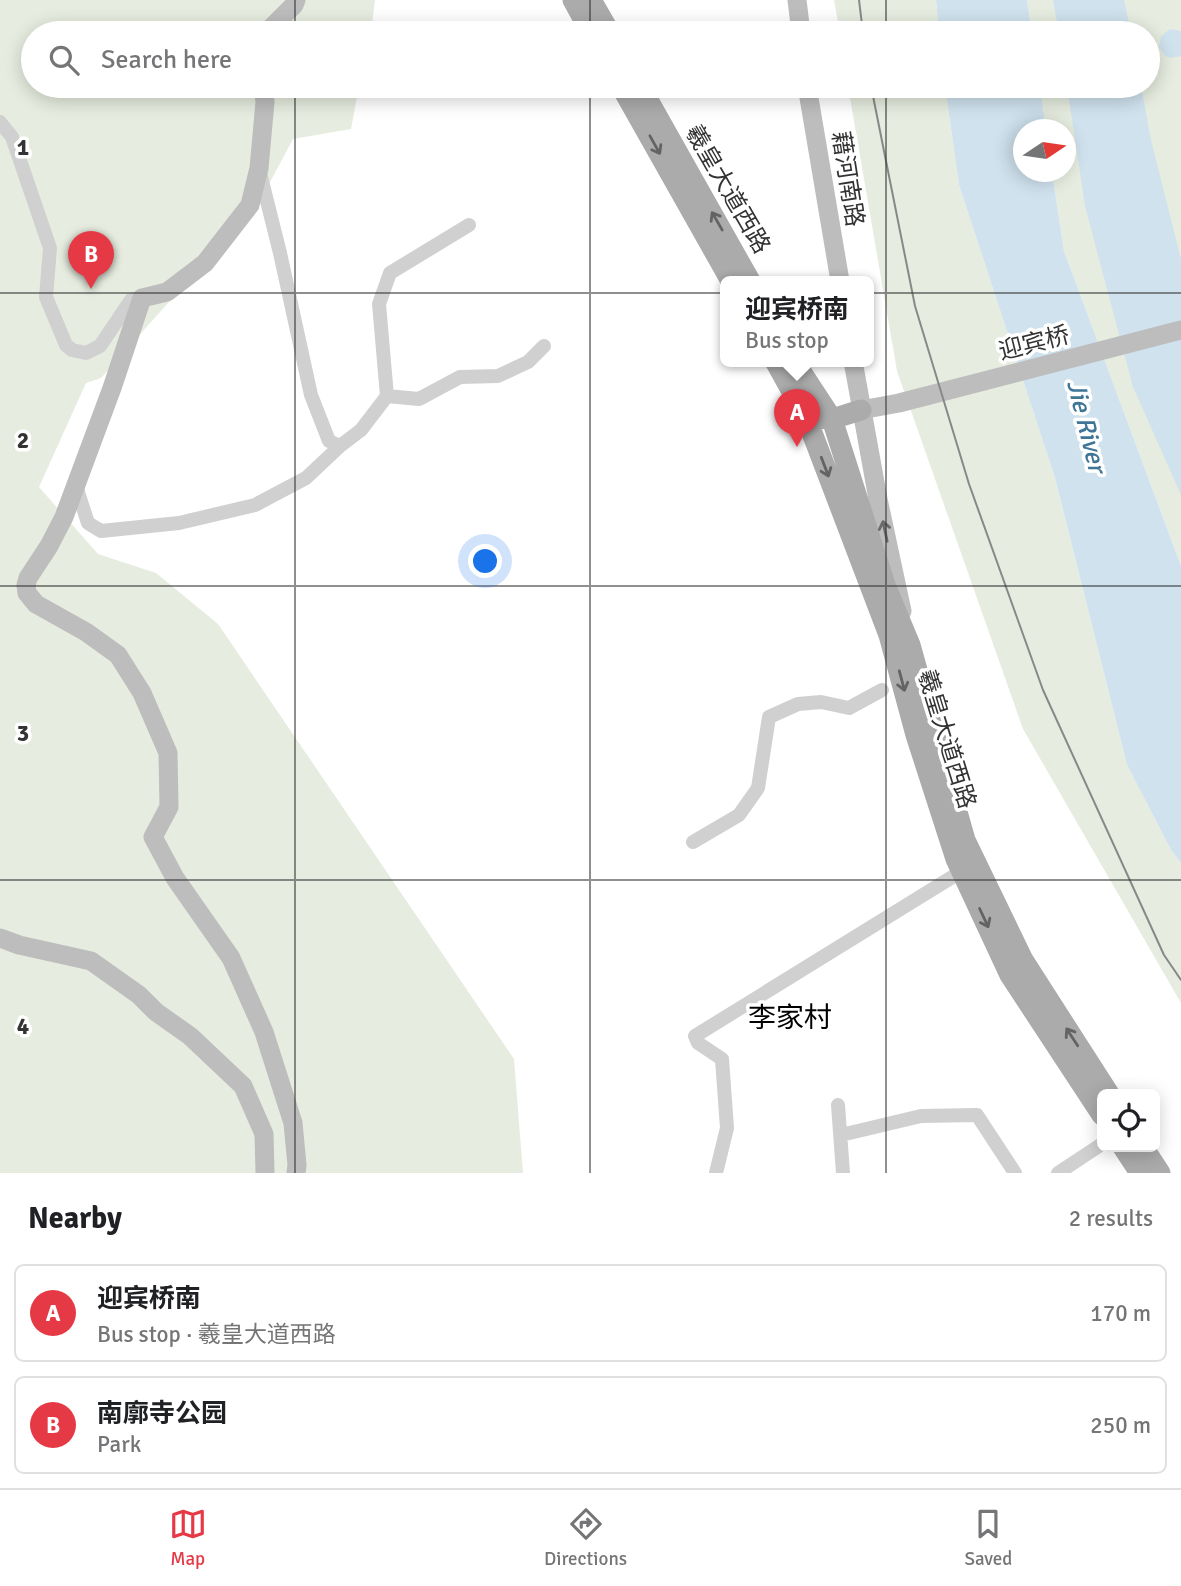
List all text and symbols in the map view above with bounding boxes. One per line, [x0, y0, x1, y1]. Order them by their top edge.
search box [21, 21, 1160, 98]
icon: search [45, 41, 83, 79]
text: Search here [101, 44, 232, 76]
street label: 羲皇大道西路 [679, 119, 777, 259]
north arrow [1013, 119, 1076, 182]
street label: 藉河南路 [826, 129, 870, 229]
text: 1 [17, 133, 29, 162]
one-way arrow [648, 135, 662, 155]
one-way arrow [710, 212, 724, 232]
pin: B [68, 231, 114, 289]
popup [720, 276, 874, 367]
text: 迎宾桥南 [745, 294, 849, 326]
street label: 迎宾桥 [995, 320, 1073, 366]
text: Bus stop [745, 326, 829, 355]
water label: Jie River [1059, 377, 1114, 479]
pin: A [774, 389, 820, 447]
text: 2 [17, 426, 29, 455]
one-way arrow [820, 455, 832, 477]
one-way arrow [877, 520, 891, 543]
your location [468, 544, 502, 578]
street label: 羲皇大道西路 [912, 666, 982, 812]
one-way arrow [896, 670, 909, 692]
text: 3 [17, 719, 29, 748]
one-way arrow [978, 907, 991, 929]
district label: 李家村 [748, 1001, 832, 1035]
text: 4 [17, 1012, 29, 1041]
one-way arrow [1065, 1028, 1080, 1047]
map controls [1097, 1089, 1160, 1152]
button: locate [1097, 1089, 1160, 1152]
text: Nearby [28, 1200, 122, 1237]
text: 2 results [1069, 1204, 1153, 1233]
text: 迎宾桥南 [97, 1283, 201, 1315]
text: A [46, 1299, 60, 1328]
text: 170 m [1090, 1299, 1151, 1328]
text: Bus stop · 羲皇大道西路 [97, 1320, 336, 1349]
text: 南廓寺公园 [97, 1398, 227, 1430]
text: B [46, 1411, 60, 1440]
text: 250 m [1090, 1411, 1151, 1440]
text: Park [97, 1430, 141, 1459]
tab: Map [169, 1505, 207, 1571]
tab: Directions [544, 1505, 627, 1571]
tab: Saved [964, 1505, 1012, 1571]

